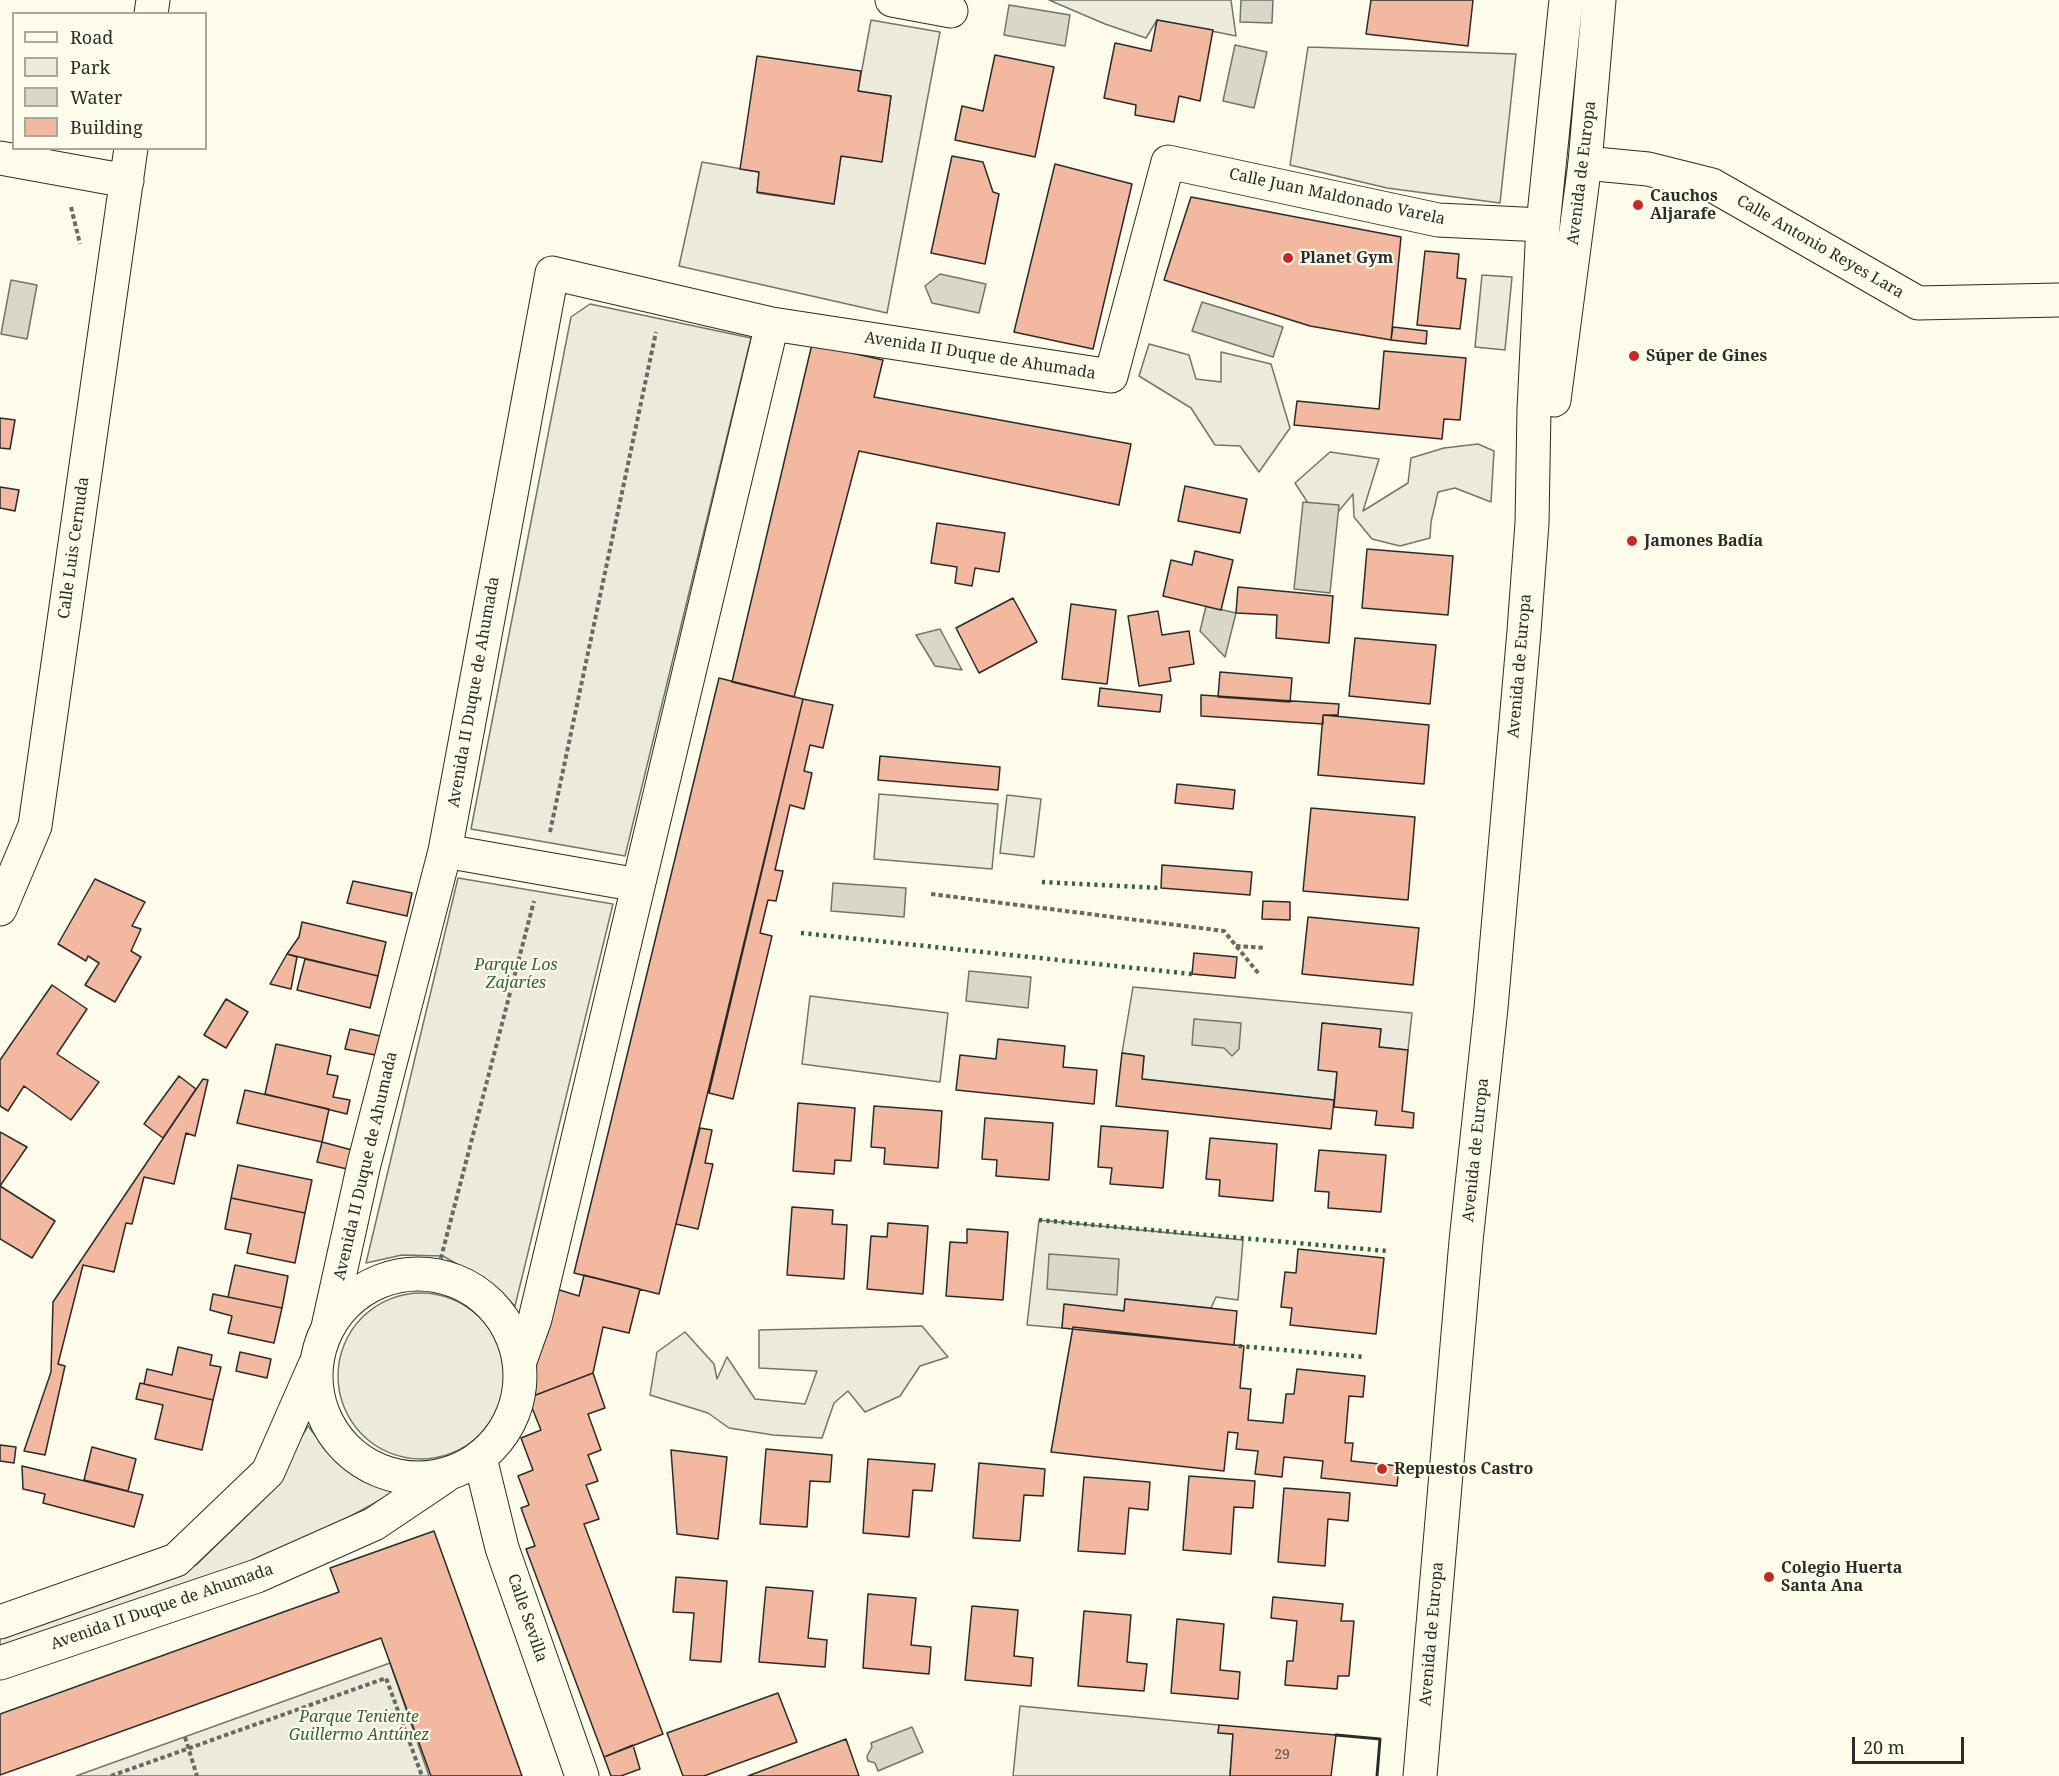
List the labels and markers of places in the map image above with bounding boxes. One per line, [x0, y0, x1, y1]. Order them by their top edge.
place label: Cauchos Aljarafe [1650, 186, 1718, 224]
marker: Cauchos Aljarafe [1631, 198, 1645, 212]
place label: Planet Gym [1300, 248, 1393, 268]
marker: Planet Gym [1281, 251, 1295, 265]
place label: Súper de Gines [1646, 346, 1767, 366]
marker: Súper de Gines [1627, 349, 1641, 363]
place label: Jamones Badía [1644, 531, 1763, 551]
marker: Jamones Badía [1625, 534, 1639, 548]
place label: Repuestos Castro [1394, 1459, 1533, 1479]
marker: Repuestos Castro [1375, 1462, 1389, 1476]
place label: Colegio Huerta Santa Ana [1781, 1558, 1902, 1596]
marker: Colegio Huerta Santa Ana [1762, 1570, 1776, 1584]

